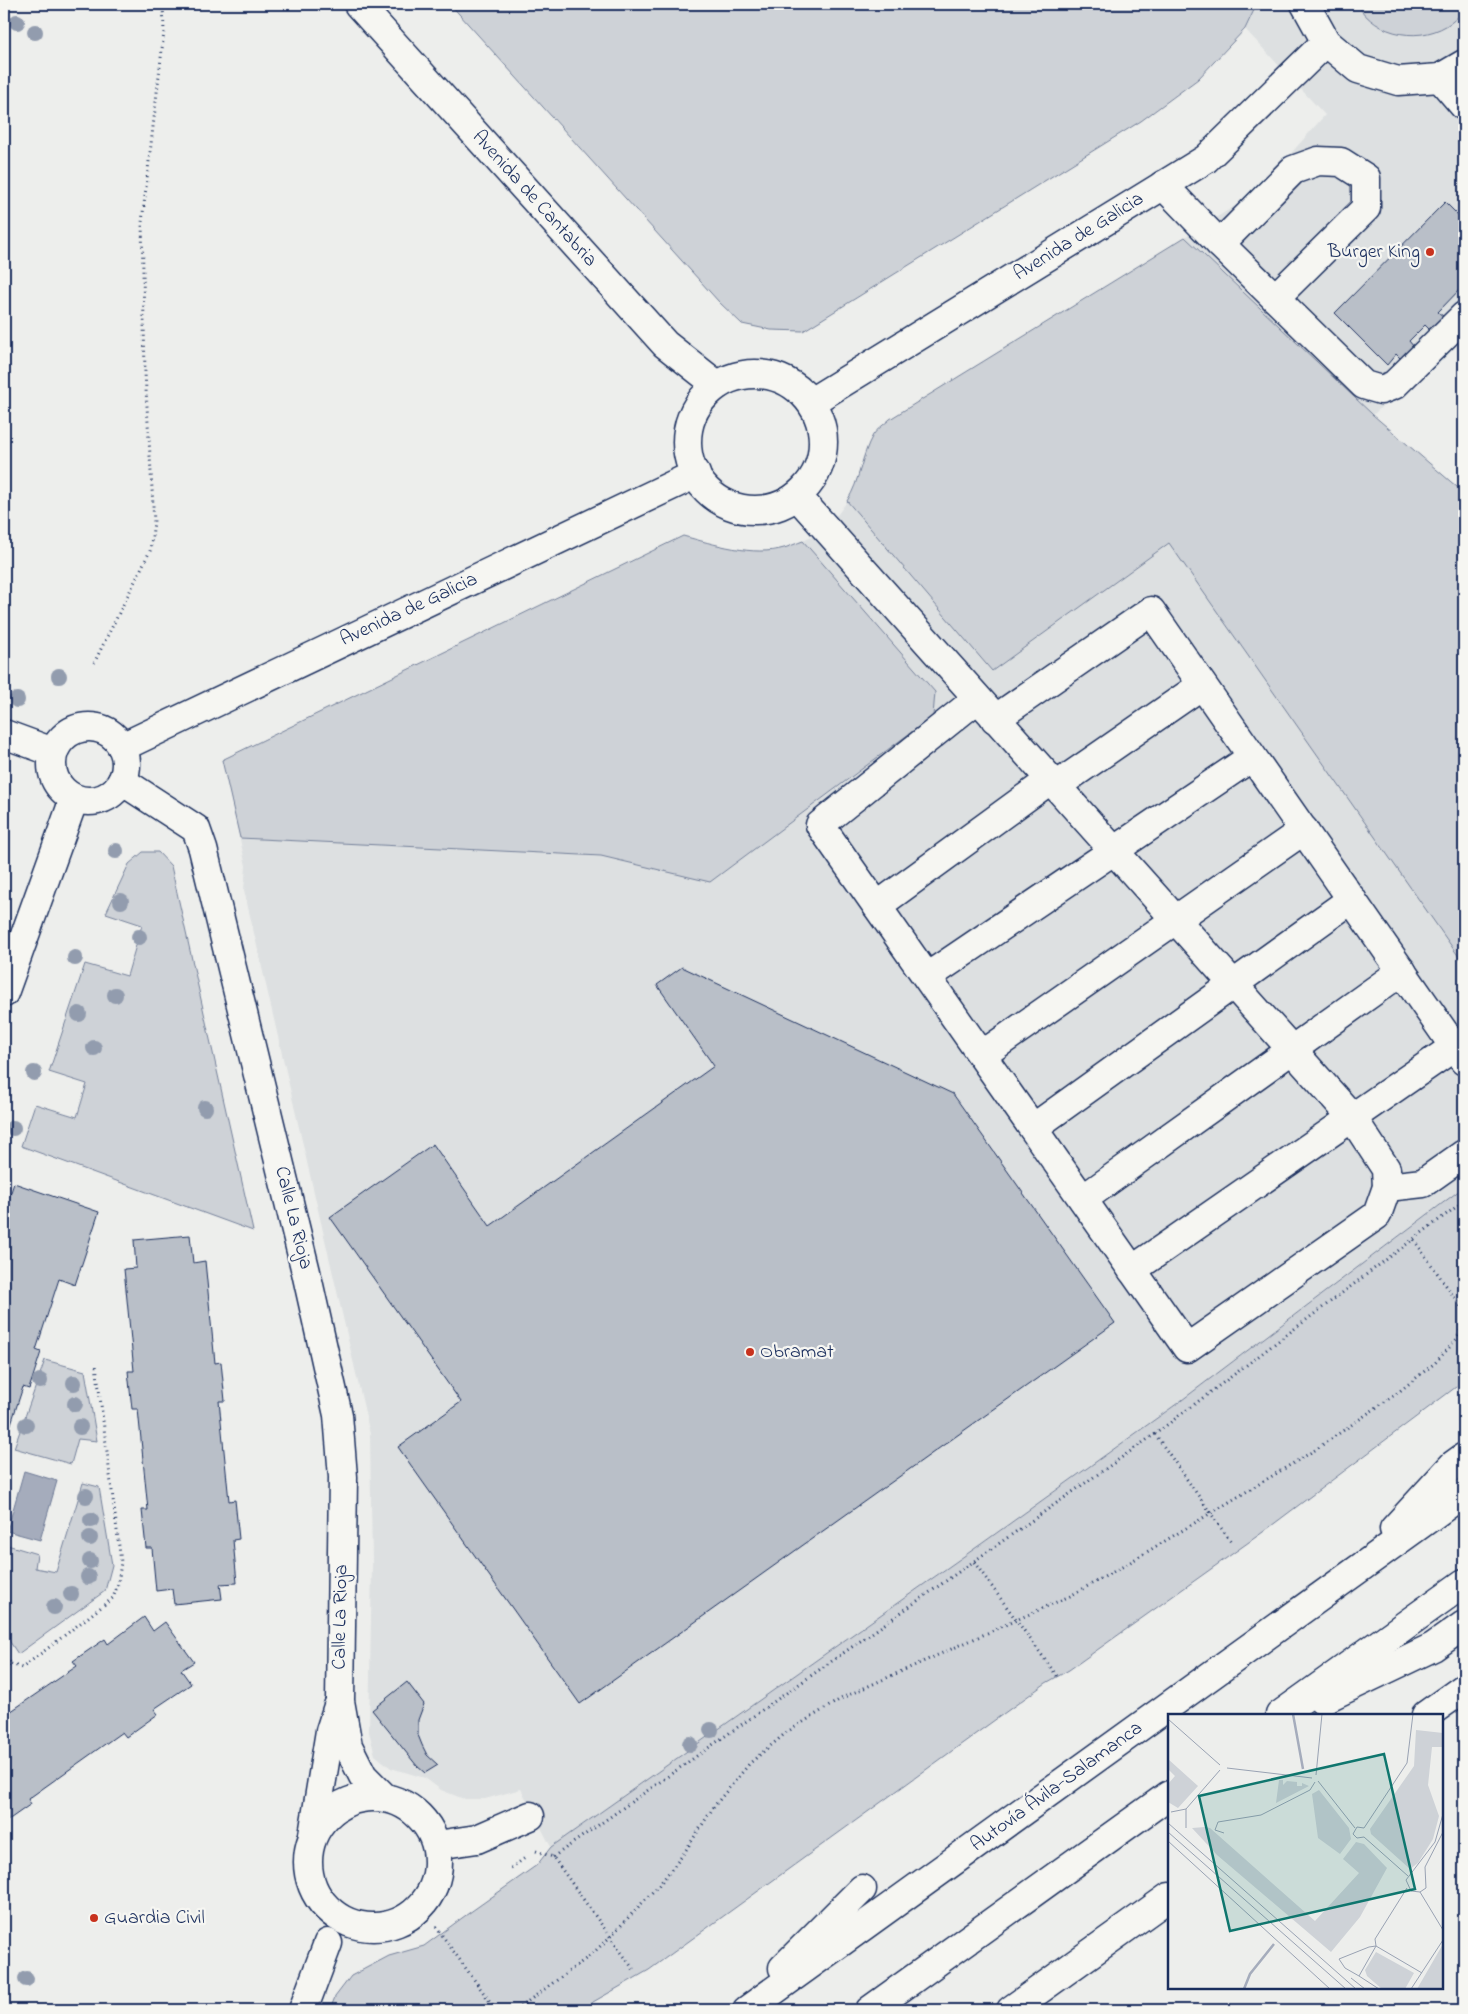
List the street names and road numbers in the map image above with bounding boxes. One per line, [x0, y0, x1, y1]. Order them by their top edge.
street label: Avenida de Cantabria [464, 124, 604, 274]
street label: Avenida de Galicia [1008, 185, 1150, 289]
street label: Avenida de Galicia [335, 565, 483, 655]
street label: Calle La Rioja [266, 1163, 320, 1273]
street label: Calle La Rioja [326, 1564, 356, 1670]
street label: Autovía Ávila-Salamanca [965, 1714, 1149, 1860]

